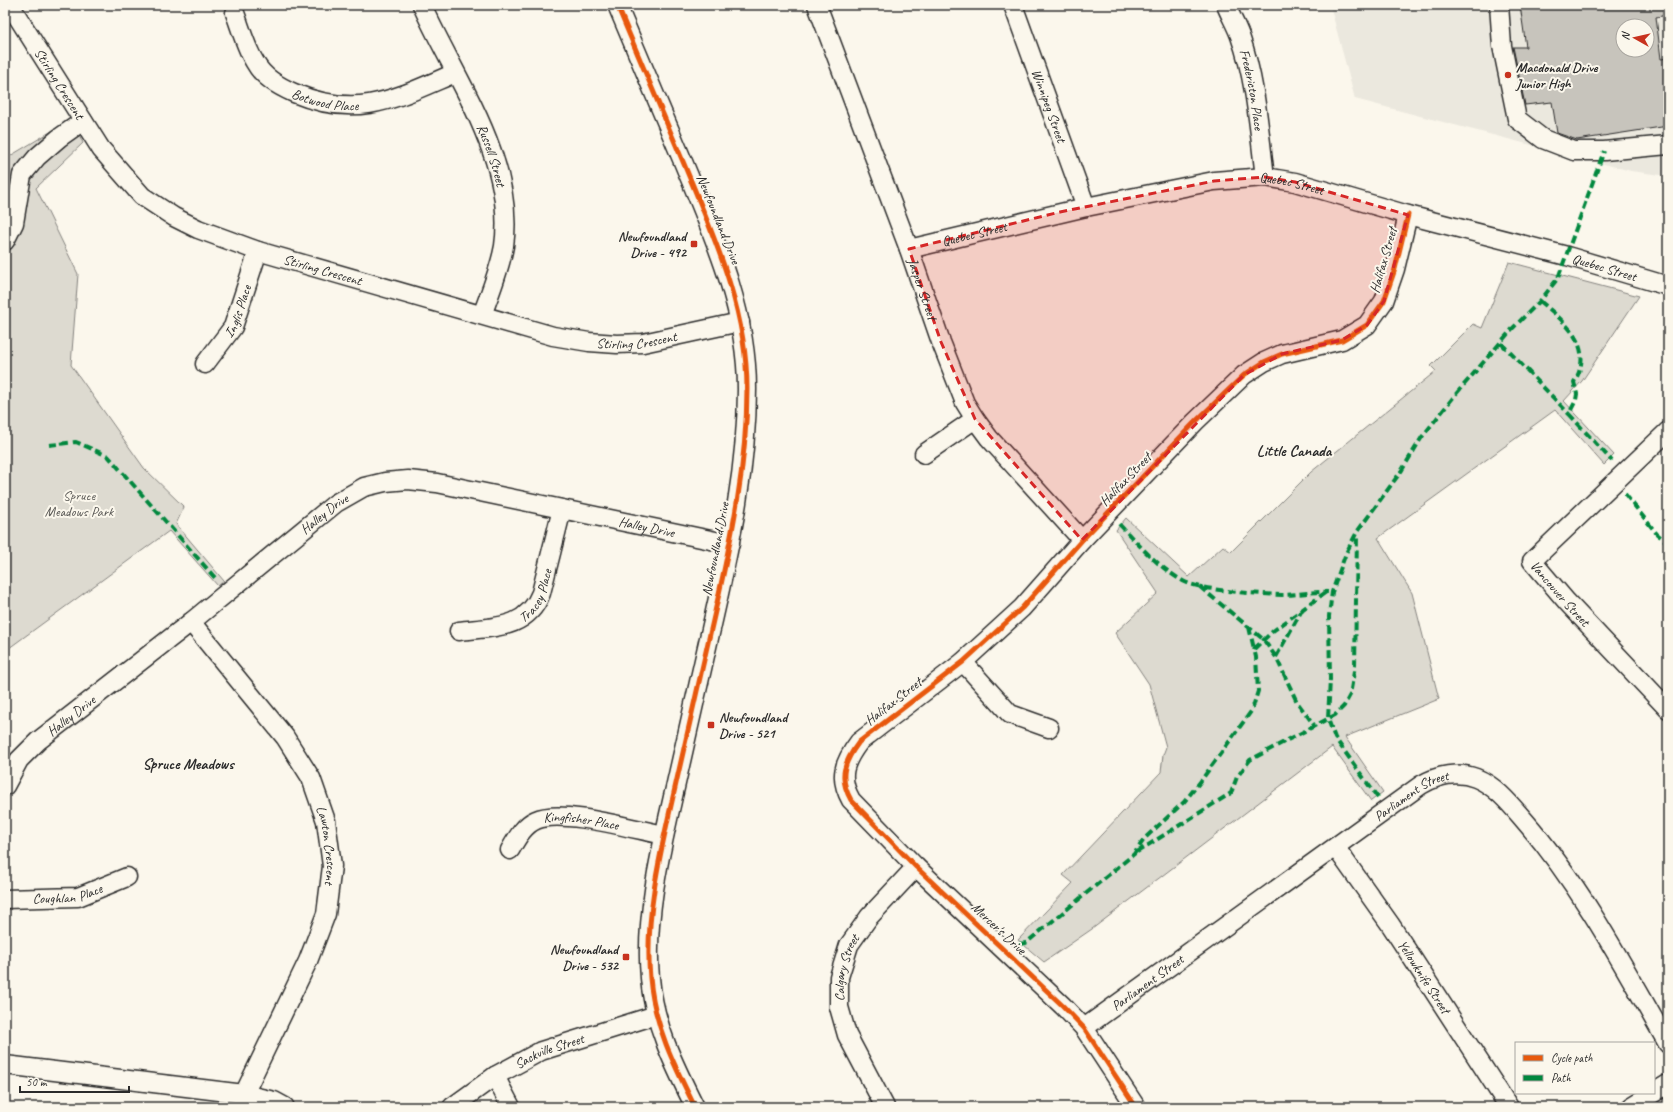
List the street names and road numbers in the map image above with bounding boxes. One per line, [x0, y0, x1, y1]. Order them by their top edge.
street label: Stirling Crescent [31, 45, 89, 124]
street label: Fredericton Place [1236, 47, 1268, 132]
street label: Winnipeg Street [1028, 67, 1070, 146]
street label: Botwood Place [289, 85, 360, 114]
street label: Russell Street [473, 122, 510, 189]
street label: Quebec Street [1259, 169, 1327, 199]
street label: Newfoundland Drive [693, 172, 745, 268]
street label: Quebec Street [940, 218, 1010, 250]
street label: Halifax Street [1366, 223, 1402, 295]
street label: Quebec Street [1570, 250, 1640, 286]
street label: Stirling Crescent [281, 251, 365, 290]
street label: Jasper Street [904, 255, 941, 324]
street label: Inglis Place [220, 282, 256, 341]
street label: Stirling Crescent [596, 328, 679, 353]
street label: Halifax Street [1096, 447, 1157, 510]
street label: Halley Drive [297, 489, 353, 538]
street label: Newfoundland Drive [698, 499, 733, 597]
street label: Halley Drive [617, 513, 677, 542]
street label: Vancouver Street [1527, 557, 1594, 631]
street label: Tracey Place [516, 566, 556, 626]
street label: Halifax Street [861, 672, 927, 729]
street label: Halley Drive [44, 691, 100, 740]
street label: Parliament Street [1371, 767, 1451, 825]
street label: Lawton Crescent [312, 803, 340, 887]
street label: Kingfisher Place [542, 808, 622, 834]
street label: Coughlan Place [32, 879, 106, 907]
street label: Mercer's Drive [968, 899, 1031, 959]
street label: Calgary Street [831, 930, 864, 1001]
street label: Yellowknife Street [1394, 937, 1455, 1019]
street label: Parliament Street [1108, 950, 1188, 1015]
street label: Sackville Street [512, 1030, 587, 1073]

